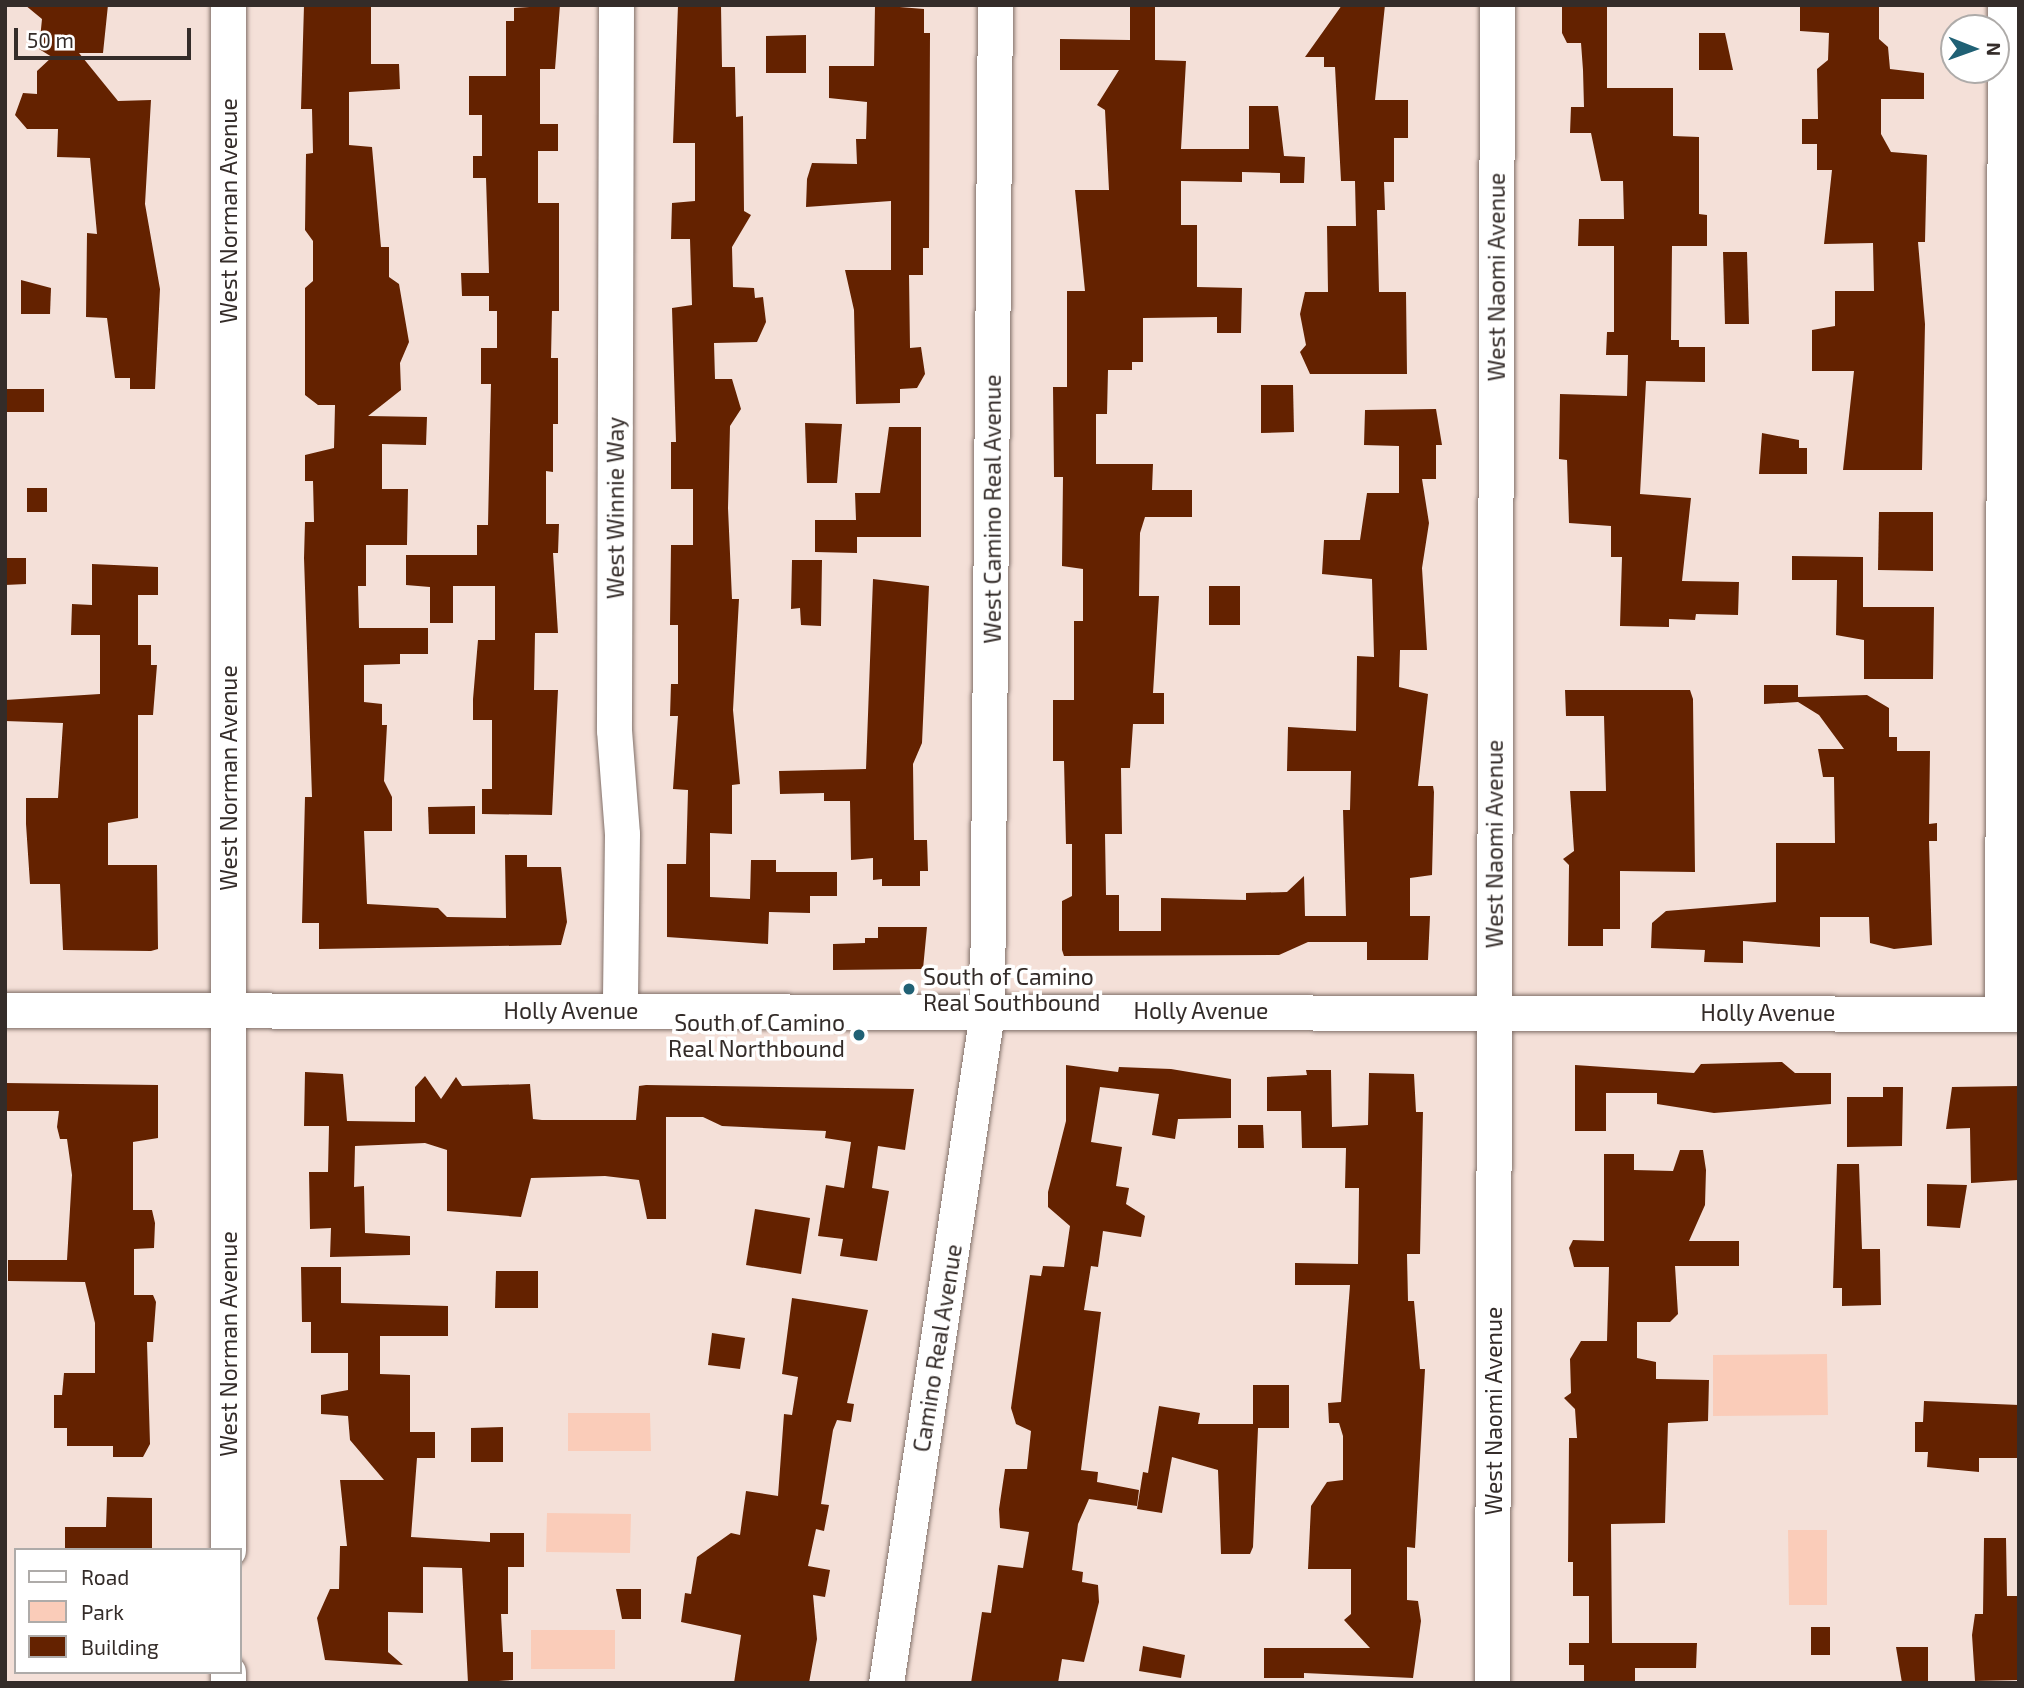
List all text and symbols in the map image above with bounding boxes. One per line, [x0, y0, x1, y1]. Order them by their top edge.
scale bar [18, 14, 194, 58]
north arrow [1940, 14, 2010, 84]
text: 50 m [27, 27, 74, 52]
text: N [1983, 42, 2006, 56]
street label: West Norman Avenue [214, 98, 242, 324]
street label: West Naomi Avenue [1482, 172, 1510, 382]
street label: West Camino Real Avenue [978, 374, 1006, 644]
street label: West Winnie Way [601, 416, 629, 600]
street label: West Norman Avenue [214, 665, 242, 891]
street label: West Naomi Avenue [1480, 739, 1508, 949]
place label: South of Camino Real Southbound [923, 962, 1101, 1016]
marker: South of Camino Real Southbound [901, 981, 917, 997]
street label: Holly Avenue [503, 996, 639, 1024]
street label: Holly Avenue [1133, 996, 1269, 1024]
street label: Holly Avenue [1700, 998, 1836, 1026]
place label: South of Camino Real Northbound [668, 1008, 845, 1062]
marker: South of Camino Real Northbound [851, 1027, 867, 1043]
street label: West Norman Avenue [214, 1231, 242, 1457]
street label: Camino Real Avenue [907, 1242, 967, 1454]
street label: West Naomi Avenue [1479, 1306, 1507, 1516]
legend [14, 1548, 242, 1674]
text: Road [81, 1564, 129, 1589]
text: Park [81, 1599, 124, 1624]
text: Building [81, 1634, 159, 1659]

